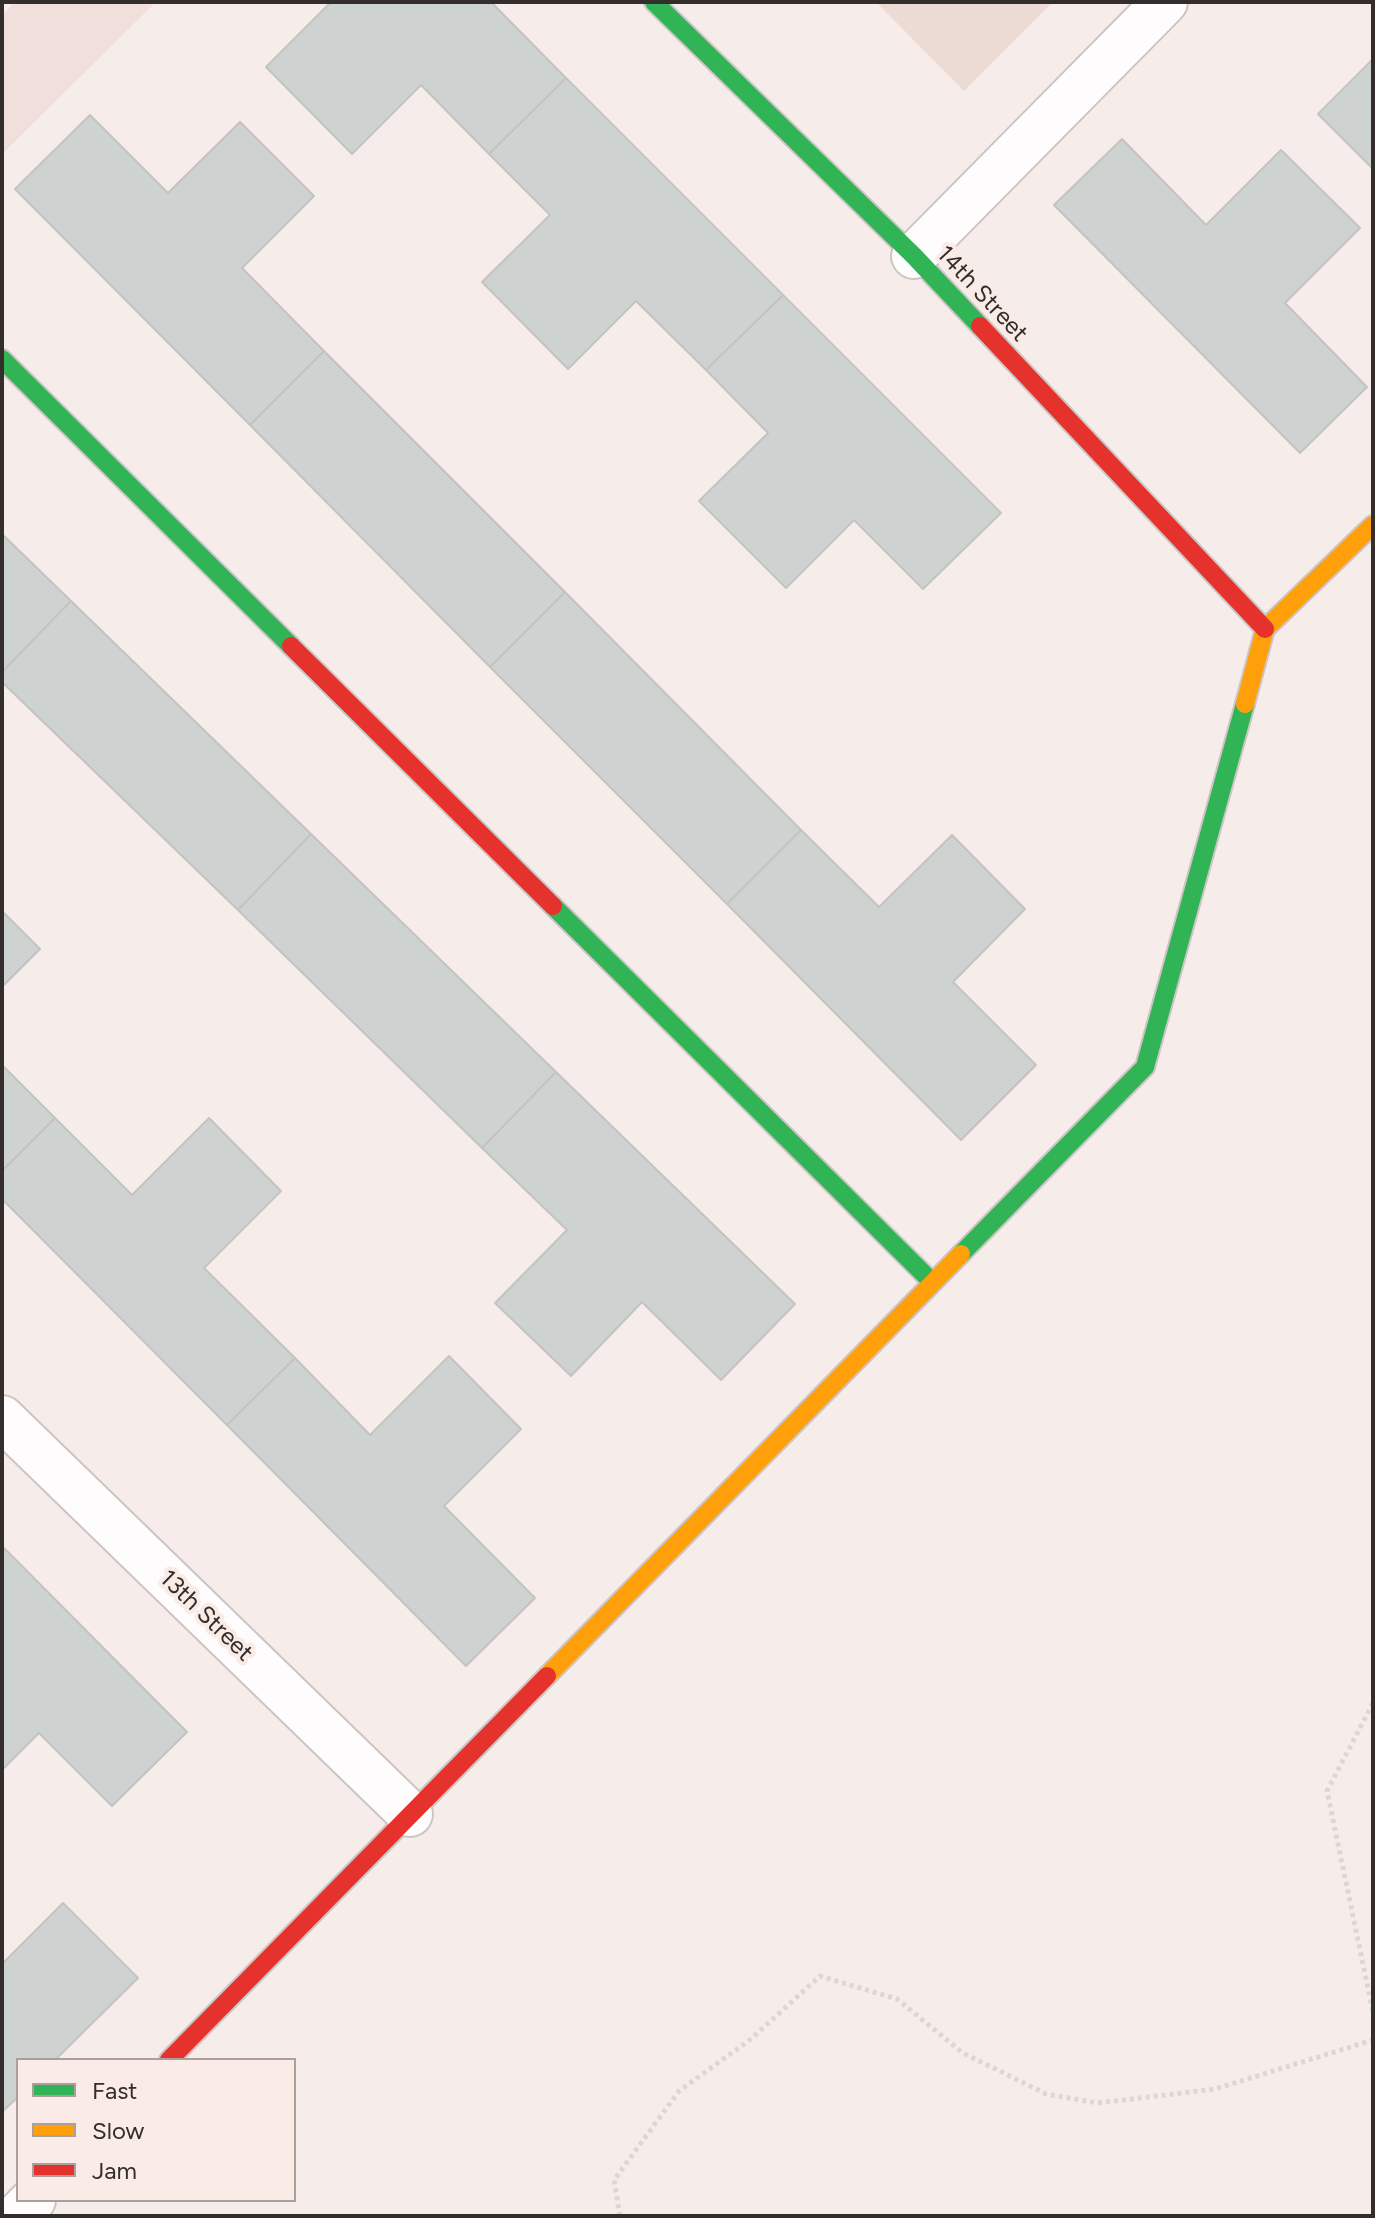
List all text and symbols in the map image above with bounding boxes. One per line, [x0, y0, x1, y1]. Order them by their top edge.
street label: 14th Street [930, 240, 1034, 348]
street label: 13th Street [153, 1564, 259, 1668]
legend [16, 2058, 296, 2202]
text: Fast [92, 2076, 137, 2105]
text: Slow [92, 2116, 144, 2145]
text: Jam [92, 2156, 137, 2185]

